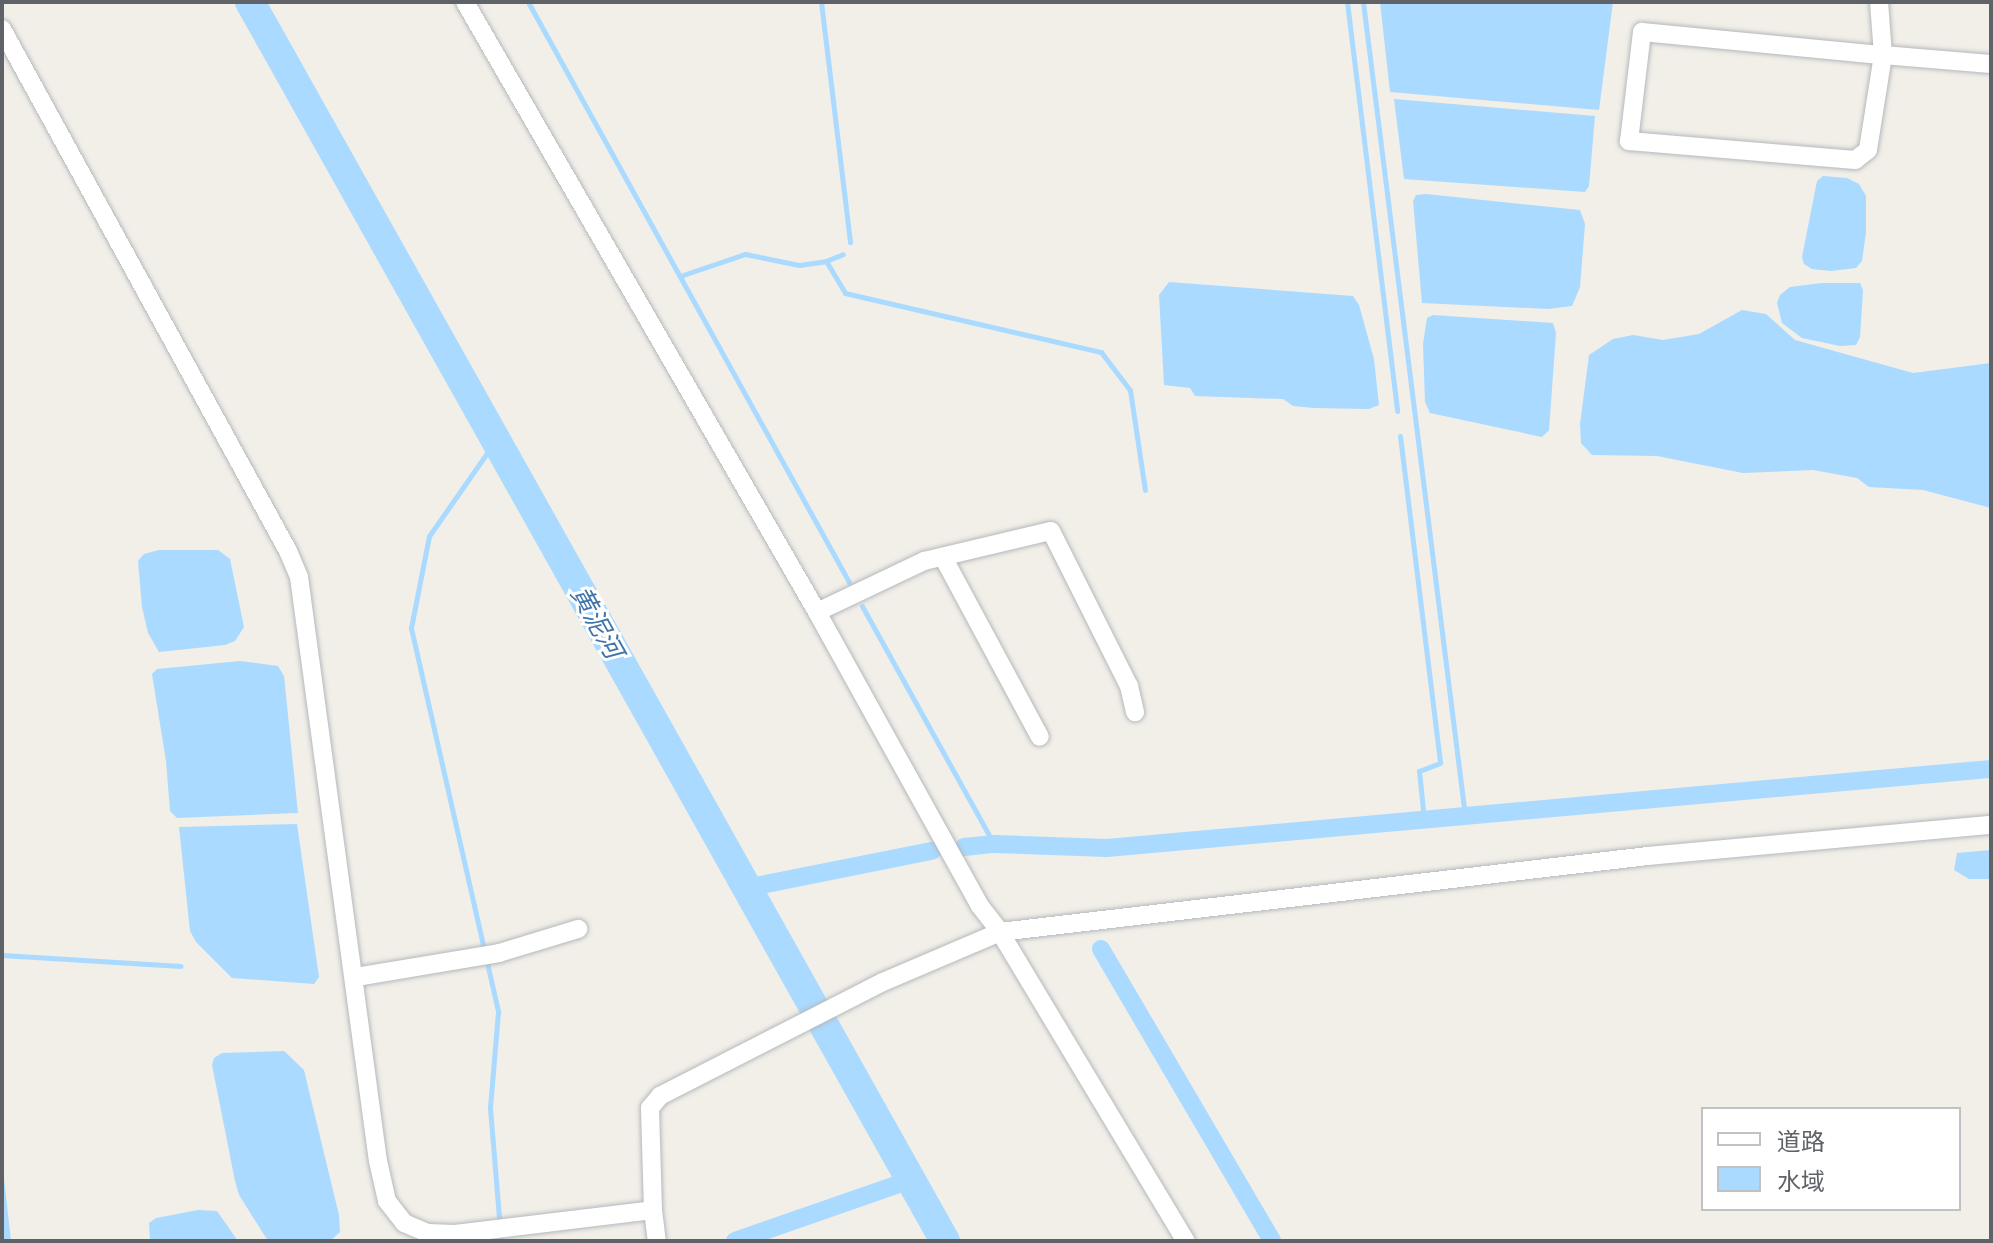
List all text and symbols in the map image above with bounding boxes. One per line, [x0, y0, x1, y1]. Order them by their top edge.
water label: 黄泥河 [564, 580, 630, 664]
legend [1701, 1107, 1961, 1211]
text: 道路 [1777, 1124, 1825, 1157]
text: 水域 [1777, 1164, 1825, 1197]

